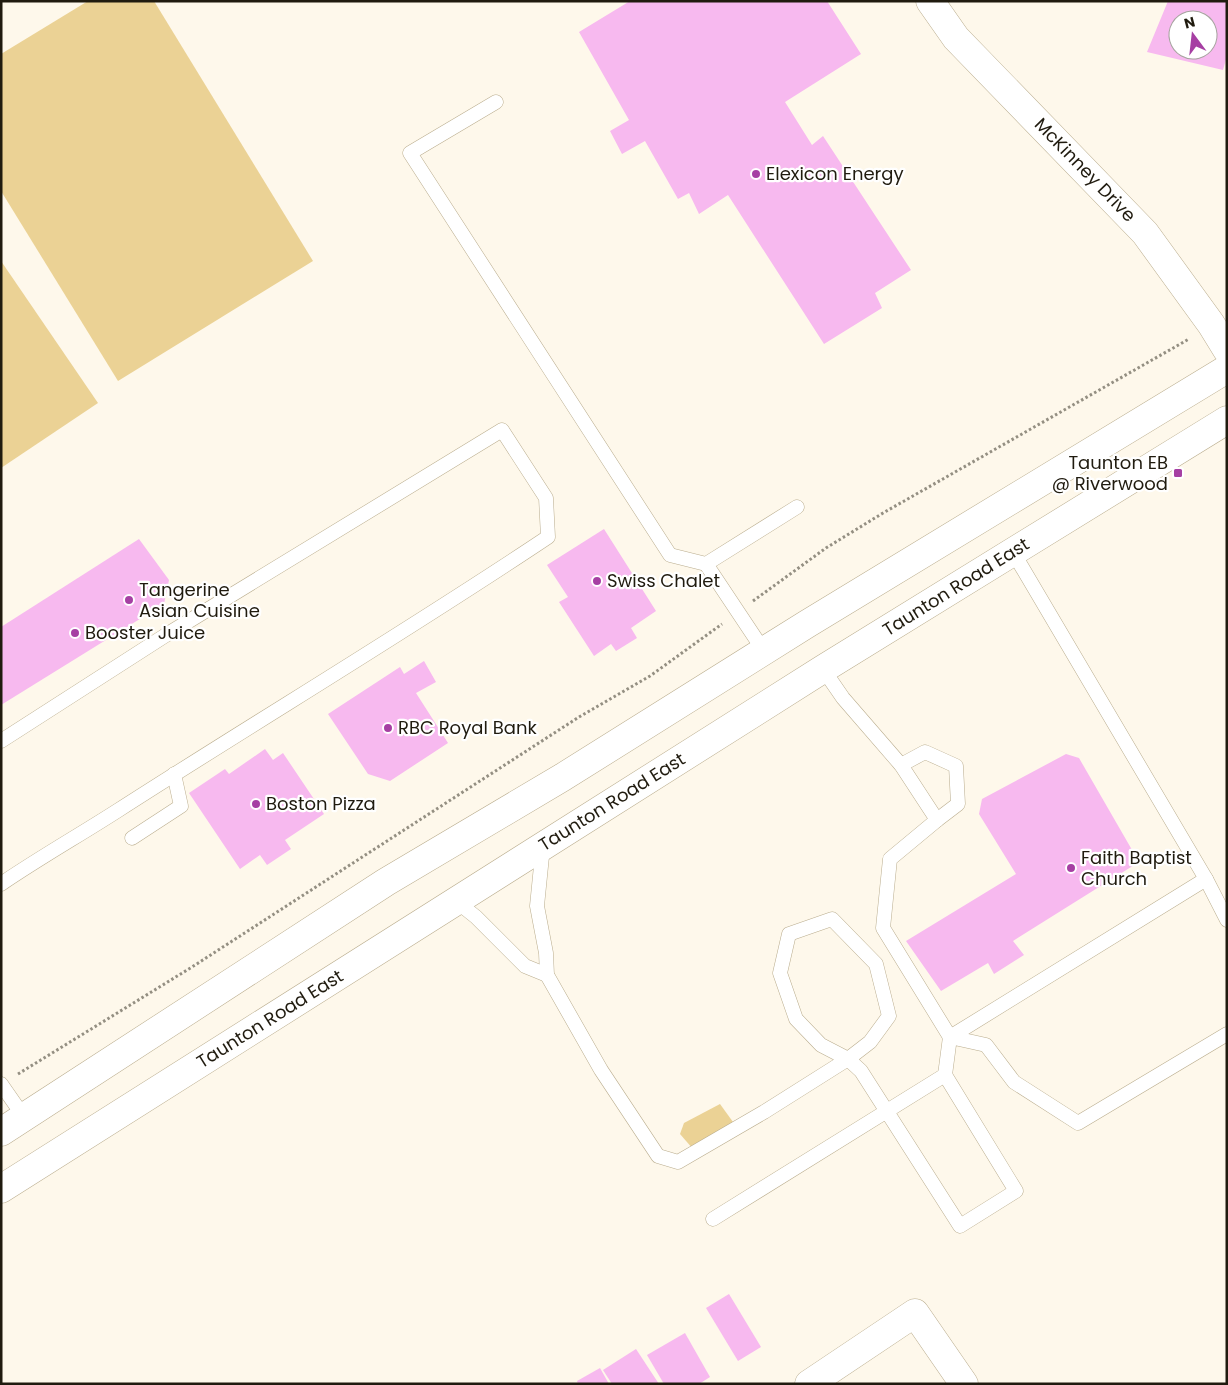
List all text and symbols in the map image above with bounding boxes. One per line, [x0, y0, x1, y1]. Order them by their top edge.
north arrow [1168, 10, 1218, 60]
text: N [1182, 11, 1197, 33]
street label: McKinney Drive [1029, 112, 1142, 227]
place label: Elexicon Energy [766, 161, 904, 186]
marker: Elexicon Energy [750, 168, 762, 180]
place label: Taunton EB @ Riverwood [1052, 450, 1168, 496]
marker: Taunton EB @ Riverwood [1172, 467, 1184, 479]
street label: Taunton Road East [878, 531, 1034, 642]
place label: Swiss Chalet [607, 568, 720, 593]
marker: Swiss Chalet [591, 575, 603, 587]
place label: Tangerine Asian Cuisine [139, 577, 260, 623]
marker: Tangerine Asian Cuisine [123, 594, 135, 606]
place label: Booster Juice [85, 620, 205, 645]
marker: Booster Juice [69, 627, 81, 639]
place label: RBC Royal Bank [398, 715, 537, 740]
marker: RBC Royal Bank [382, 722, 394, 734]
street label: Taunton Road East [534, 746, 690, 857]
place label: Boston Pizza [266, 791, 376, 816]
marker: Boston Pizza [250, 798, 262, 810]
place label: Faith Baptist Church [1081, 845, 1192, 891]
marker: Faith Baptist Church [1065, 862, 1077, 874]
street label: Taunton Road East [192, 963, 348, 1074]

